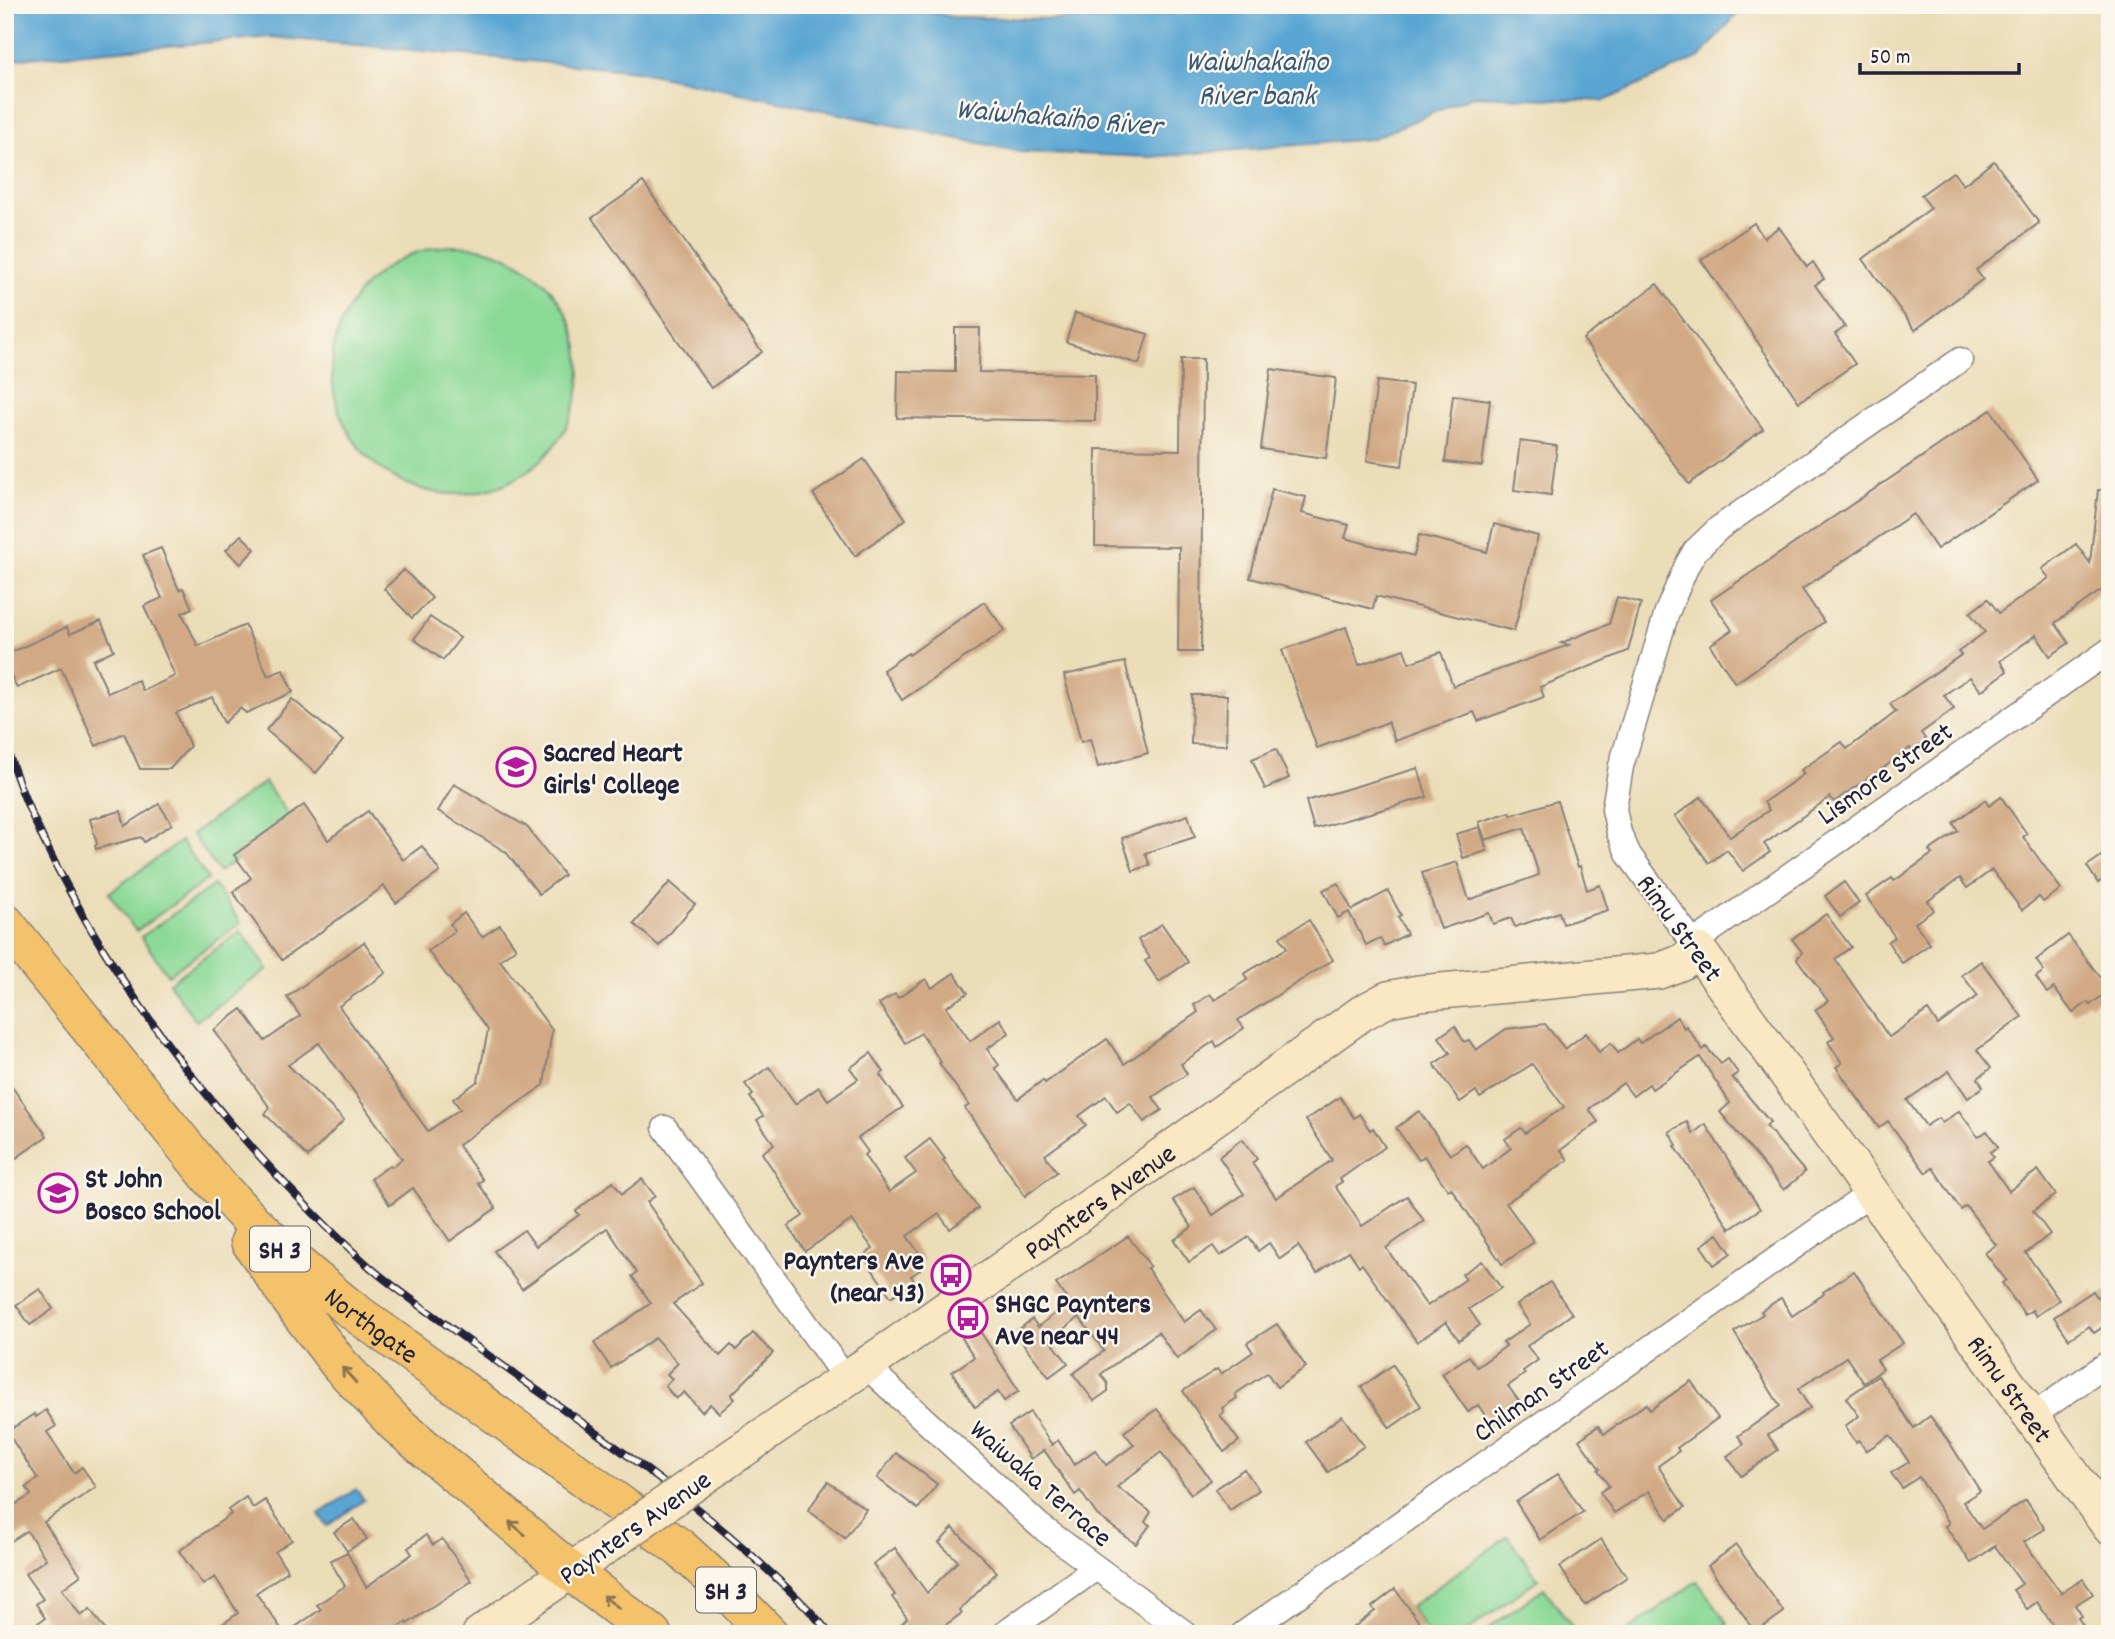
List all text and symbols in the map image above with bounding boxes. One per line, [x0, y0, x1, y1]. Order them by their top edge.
scale bar [1860, 32, 2019, 76]
water label: Waiwhakaiho River bank [1186, 43, 1330, 120]
text: 50 m [1870, 44, 1910, 74]
water label: Waiwhakaiho River [954, 90, 1166, 151]
street label: Lismore Street [1811, 715, 1963, 838]
place label: Sacred Heart Girls' College [543, 736, 683, 808]
school or university icon: Sacred Heart Girls' College [495, 746, 537, 788]
street label: Rimu Street [1624, 868, 1730, 992]
street label: Paynters Avenue [1018, 1136, 1186, 1272]
place label: St John Bosco School [85, 1162, 221, 1234]
school or university icon: St John Bosco School [37, 1172, 79, 1214]
road number: SH 3 [250, 1226, 310, 1272]
place label: Paynters Ave (near 43) [783, 1244, 924, 1316]
bus stop icon: Paynters Ave (near 43) [930, 1254, 972, 1296]
street label: Northgate [313, 1280, 425, 1376]
place label: SHGC Paynters Ave near 44 [995, 1287, 1151, 1359]
bus stop icon: SHGC Paynters Ave near 44 [947, 1297, 989, 1339]
street label: Rimu Street [1954, 1329, 2059, 1453]
street label: Chilman Street [1467, 1331, 1619, 1455]
one-way arrow [341, 1366, 357, 1384]
street label: Waiwaka Terrace [959, 1412, 1119, 1559]
street label: Paynters Avenue [552, 1463, 721, 1598]
one-way arrow [509, 1520, 527, 1535]
road number: SH 3 [696, 1568, 756, 1612]
one-way arrow [602, 1595, 620, 1610]

